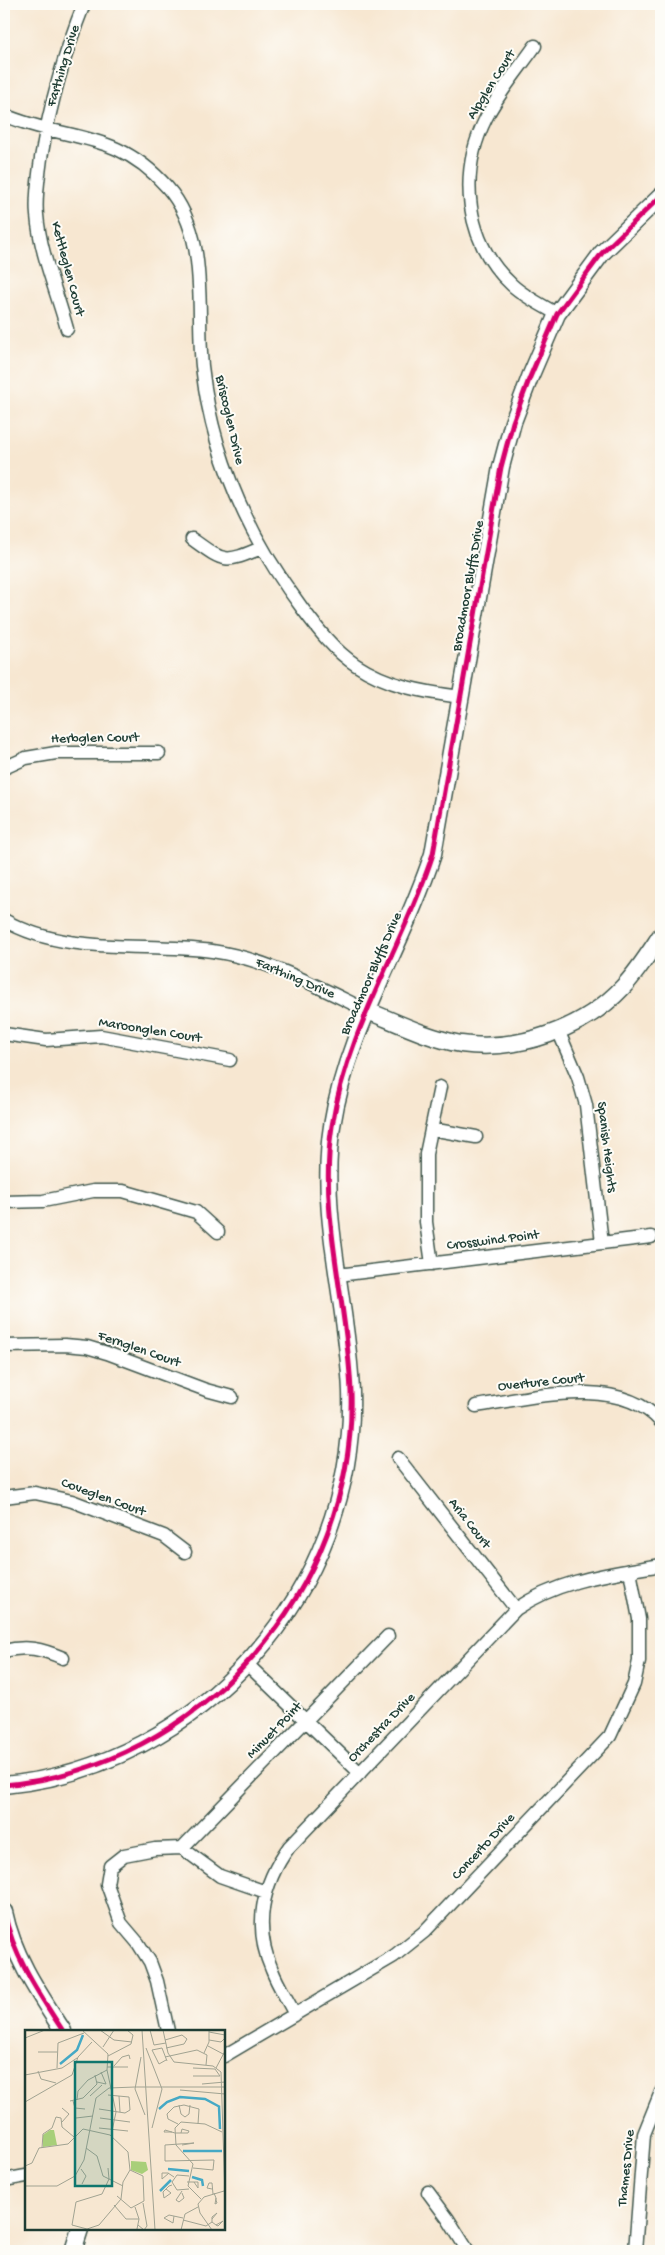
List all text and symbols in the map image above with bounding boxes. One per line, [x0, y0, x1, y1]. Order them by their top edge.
street label: Farthing Drive [43, 22, 85, 110]
street label: Alpglen Court [464, 46, 521, 123]
street label: Kettleglen Court [46, 220, 88, 319]
street label: Briscoglen Drive [210, 373, 248, 467]
street label: Broadmoor Bluffs Drive [449, 519, 489, 654]
street label: Herbglen Court [51, 730, 140, 748]
street label: Broadmoor Bluffs Drive [337, 909, 407, 1039]
street label: Farthing Drive [252, 954, 338, 1004]
street label: Maroonglen Court [97, 1014, 204, 1048]
street label: Spanish Heights [592, 1101, 620, 1194]
street label: Crosswind Point [446, 1227, 541, 1255]
street label: Fernglen Court [94, 1328, 184, 1373]
street label: Overture Court [497, 1370, 586, 1396]
street label: Coveglen Court [58, 1475, 149, 1522]
street label: Aria Court [444, 1495, 495, 1554]
street label: Orchestra Drive [345, 1689, 420, 1766]
street label: Minuet Point [244, 1698, 307, 1763]
street label: Concerto Drive [449, 1809, 520, 1884]
inset map [25, 2030, 225, 2230]
street label: Thames Drive [614, 2128, 640, 2208]

